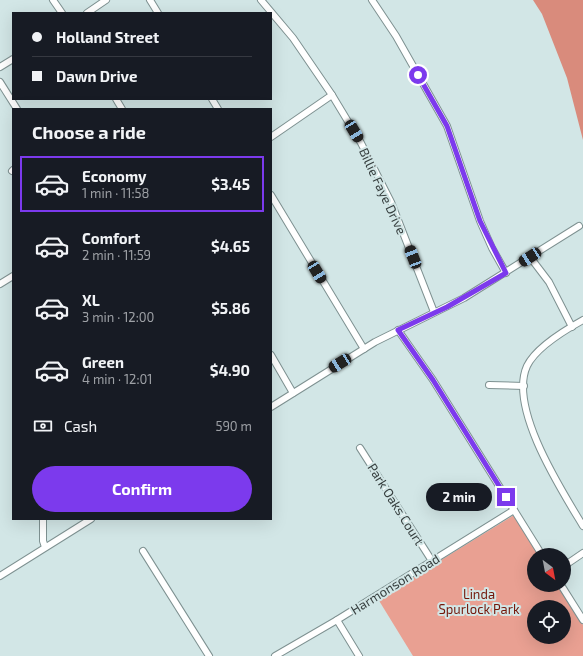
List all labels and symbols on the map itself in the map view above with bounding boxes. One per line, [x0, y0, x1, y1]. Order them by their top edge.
route start [409, 66, 427, 84]
car [343, 118, 365, 144]
street label: Billie Faye Drive [356, 145, 410, 237]
car [403, 244, 423, 270]
car [517, 245, 543, 269]
car [306, 259, 328, 285]
car [327, 352, 353, 374]
street label: Park Oaks Court [364, 460, 428, 548]
callout: 2 min [426, 483, 492, 511]
route end [497, 488, 515, 506]
north arrow [527, 548, 571, 592]
street label: Harmonson Road [348, 550, 442, 618]
park label: Linda Spurlock Park [438, 586, 520, 617]

